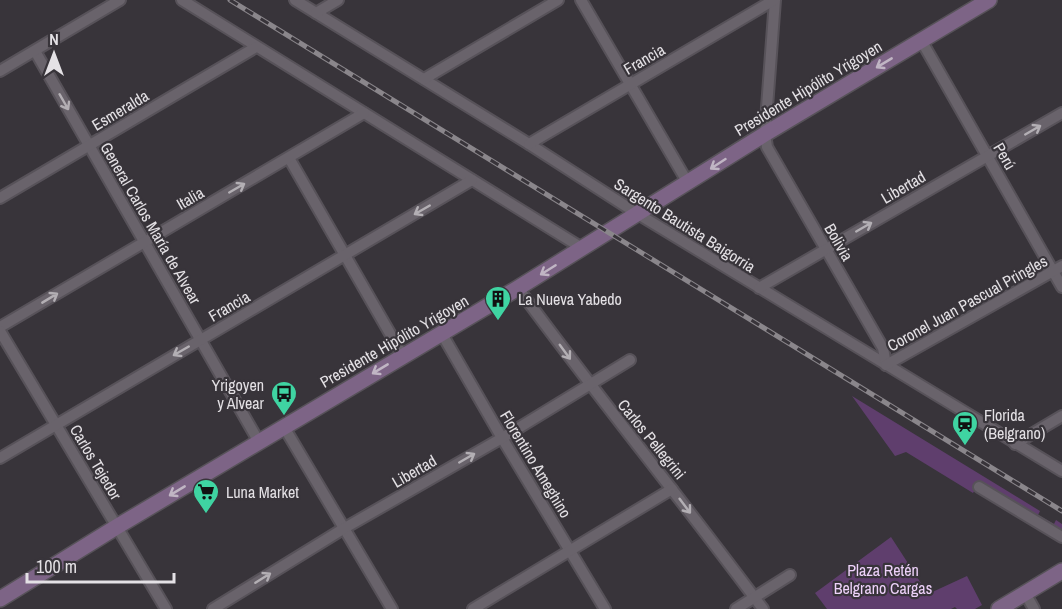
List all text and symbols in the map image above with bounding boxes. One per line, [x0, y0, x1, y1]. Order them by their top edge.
north arrow [24, 24, 84, 84]
text: N [49, 28, 59, 50]
street label: Presidente Hipólito Yrigoyen [730, 35, 886, 141]
street label: Francia [619, 38, 669, 80]
one-way arrow [876, 57, 893, 69]
street label: Esmeralda [87, 84, 153, 136]
one-way arrow [59, 92, 70, 110]
one-way arrow [1024, 123, 1041, 135]
street label: General Carlos María de Alvear [96, 138, 207, 309]
street label: Perú [989, 138, 1021, 174]
one-way arrow [710, 159, 727, 171]
street label: Libertad [877, 165, 929, 209]
street label: Sargento Bautista Baigorria [610, 173, 760, 278]
street label: Italia [172, 181, 208, 215]
one-way arrow [228, 182, 245, 194]
one-way arrow [414, 204, 431, 216]
street label: Bolivia [819, 219, 859, 265]
one-way arrow [855, 221, 872, 233]
street label: Coronel Juan Pascual Pringles [883, 250, 1051, 356]
one-way arrow [540, 264, 557, 276]
building icon: La Nueva Yabedo [483, 284, 513, 322]
street label: Francia [204, 285, 254, 327]
place label: La Nueva Yabedo [518, 288, 622, 310]
street label: Presidente Hipólito Yrigoyen [316, 289, 472, 393]
one-way arrow [41, 291, 58, 303]
one-way arrow [559, 344, 572, 360]
one-way arrow [173, 346, 190, 358]
one-way arrow [372, 364, 389, 376]
place label: Yrigoyen y Alvear [211, 374, 265, 414]
bus stop icon: Yrigoyen y Alvear [269, 379, 299, 417]
street label: Carlos Pellegrini [613, 394, 691, 484]
place label: Florida (Belgrano) [984, 404, 1045, 444]
street label: Florentino Ameghino [495, 406, 577, 522]
station icon: Florida (Belgrano) [950, 409, 980, 447]
street label: Carlos Tejedor [65, 420, 127, 504]
street label: Libertad [388, 449, 440, 493]
one-way arrow [458, 452, 475, 464]
supermarket icon: Luna Market [191, 477, 221, 515]
place label: Luna Market [226, 481, 299, 503]
one-way arrow [169, 485, 186, 497]
one-way arrow [679, 498, 692, 514]
scale bar [27, 546, 174, 584]
text: 100 m [36, 554, 77, 579]
park label: Plaza Retén Belgrano Cargas [834, 559, 932, 599]
one-way arrow [254, 572, 271, 584]

